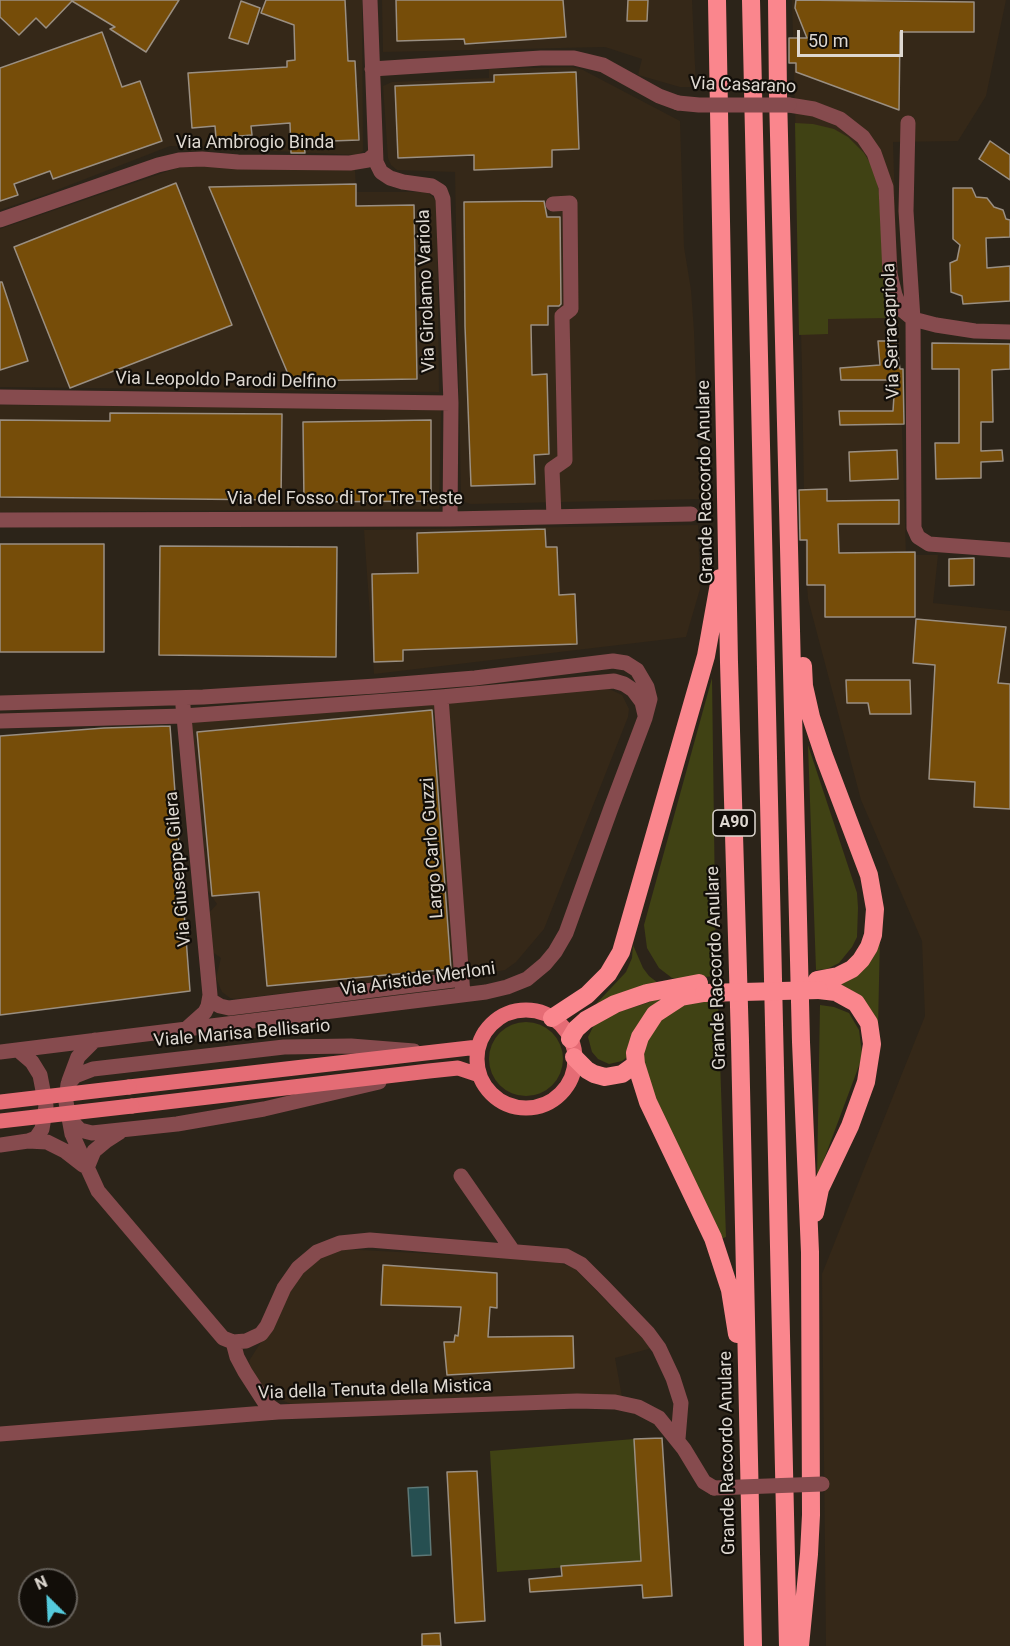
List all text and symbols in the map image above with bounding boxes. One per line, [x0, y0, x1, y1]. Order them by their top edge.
scale bar [800, 18, 906, 56]
text: 50 m [808, 30, 848, 51]
street label: Via Casarano [689, 73, 797, 99]
street label: Via Ambrogio Binda [176, 132, 334, 154]
street label: Via Girolamo Variola [413, 209, 441, 373]
street label: Via Serracapriola [879, 263, 905, 399]
street label: Via Leopoldo Parodi Delfino [115, 368, 337, 394]
street label: Grande Raccordo Anulare [693, 380, 719, 584]
street label: Via del Fosso di Tor Tre Teste [227, 488, 463, 510]
street label: Largo Carlo Guzzi [417, 777, 449, 919]
street label: Via Giuseppe Gilera [161, 790, 197, 948]
road number: A90 [713, 810, 755, 836]
street label: Grande Raccordo Anulare [703, 866, 731, 1070]
street label: Via Aristide Merloni [339, 958, 497, 1002]
street label: Viale Marisa Bellisario [153, 1016, 331, 1052]
street label: Grande Raccordo Anulare [715, 1351, 741, 1555]
street label: Via della Tenuta della Mistica [258, 1375, 492, 1405]
north arrow [18, 1568, 78, 1628]
text: N [32, 1572, 50, 1594]

